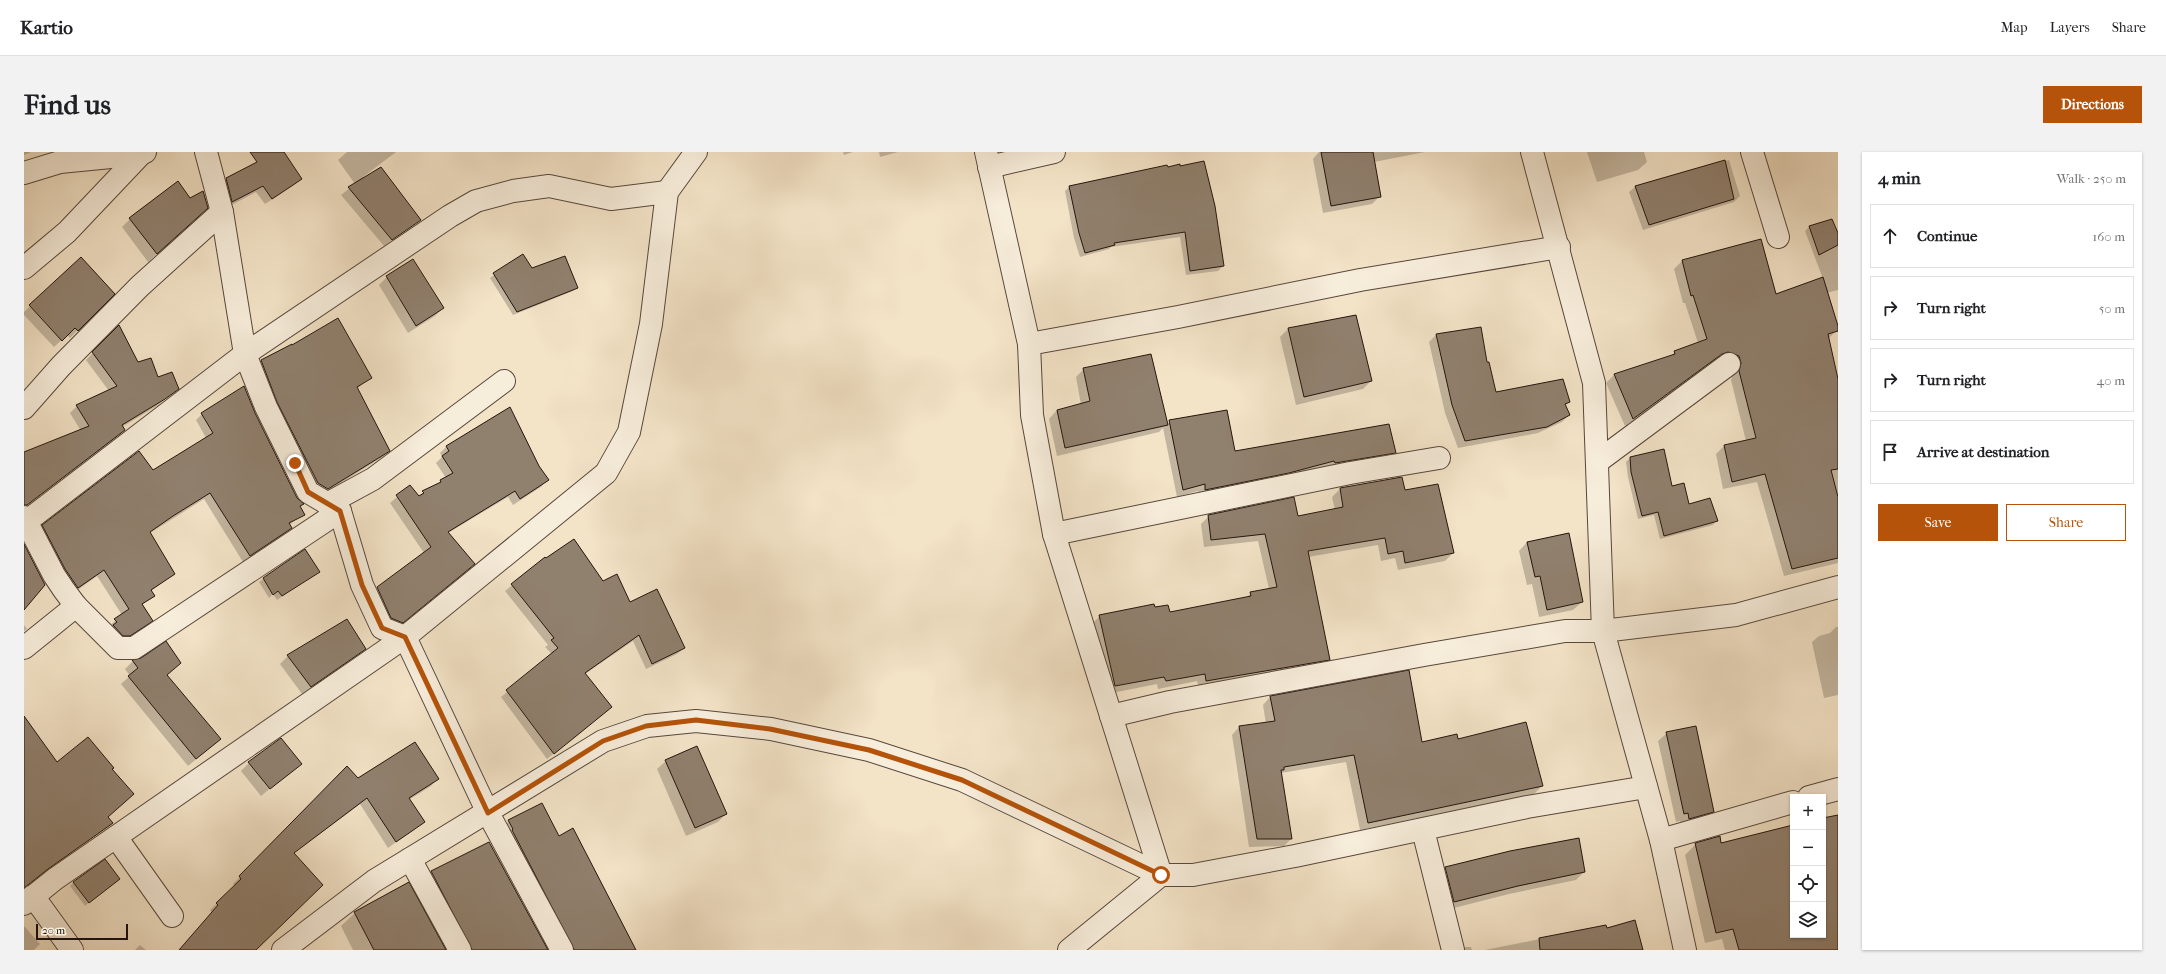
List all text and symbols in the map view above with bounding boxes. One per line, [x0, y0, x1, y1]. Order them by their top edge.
text: Kartio [20, 17, 73, 39]
text: Map [2001, 19, 2028, 36]
text: Layers [2050, 19, 2090, 36]
text: Share [2112, 19, 2146, 36]
button: Directions [2043, 86, 2142, 123]
text: Find us [24, 88, 111, 121]
text: 4 min [1878, 168, 1921, 188]
text: Walk · 250 m [2057, 171, 2126, 186]
icon: ahead [1879, 225, 1901, 247]
text: Continue [1917, 227, 1977, 245]
text: 160 m [2093, 229, 2125, 244]
icon: right [1879, 297, 1901, 319]
text: Turn right [1917, 299, 1986, 317]
text: 50 m [2099, 301, 2125, 316]
icon: right [1879, 369, 1901, 391]
text: Turn right [1917, 371, 1986, 389]
text: 40 m [2097, 373, 2125, 388]
icon: arrive [1879, 441, 1901, 463]
text: Arrive at destination [1917, 443, 2049, 461]
route end [286, 454, 304, 472]
button: Save [1878, 504, 1998, 541]
button: Share [2006, 504, 2126, 541]
map controls [1790, 794, 1826, 938]
button: + [1790, 794, 1826, 830]
button: − [1790, 830, 1826, 866]
route start [1152, 866, 1170, 884]
button: locate [1790, 866, 1826, 902]
button: layers [1790, 902, 1826, 938]
scale bar [36, 922, 128, 941]
text: 20 m [42, 924, 65, 937]

